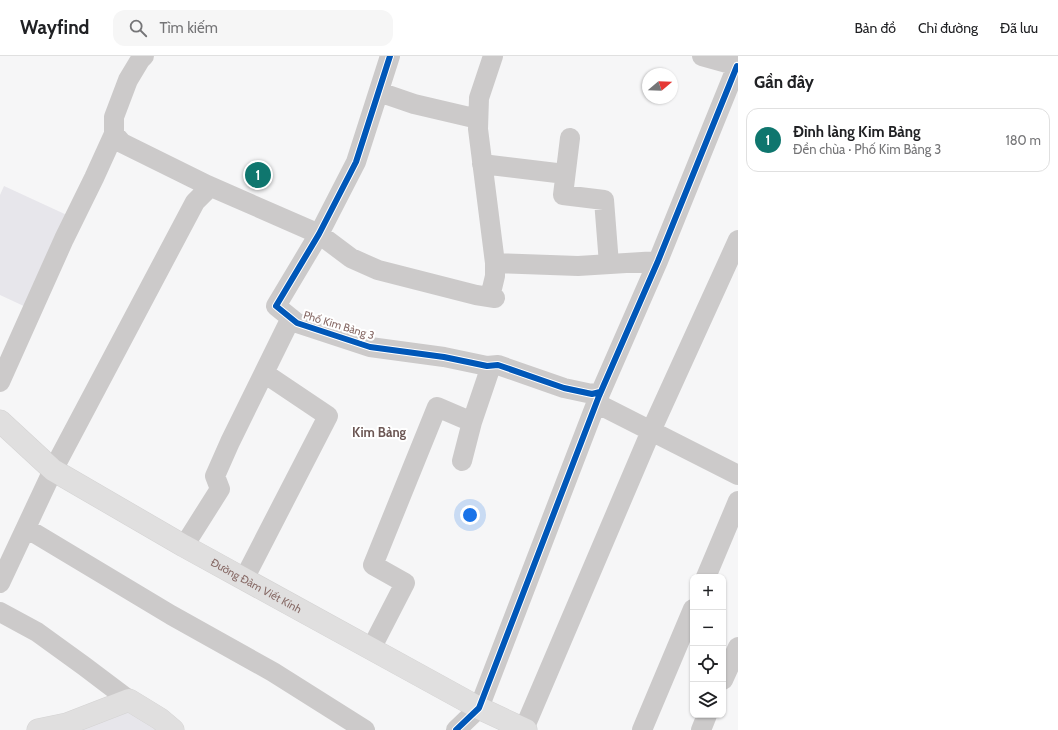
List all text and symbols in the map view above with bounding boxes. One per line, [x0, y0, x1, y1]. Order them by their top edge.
search box [113, 10, 393, 46]
text: Wayfind [20, 16, 89, 39]
icon: search [127, 17, 149, 39]
text: Tìm kiếm [159, 19, 218, 37]
text: Bản đồ [854, 19, 896, 37]
text: Chỉ đường [918, 19, 978, 37]
text: Đã lưu [1000, 19, 1038, 37]
north arrow [642, 68, 678, 104]
text: Gần đây [754, 72, 814, 92]
text: Đình làng Kim Bảng [793, 123, 921, 141]
text: 1 [766, 132, 770, 148]
text: 180 m [1005, 132, 1041, 148]
text: Đền chùa · Phố Kim Bảng 3 [793, 141, 941, 157]
pin: 1 [245, 160, 271, 190]
street label: Phố Kim Bảng 3 [302, 308, 376, 342]
district label: Kim Bảng [352, 424, 407, 440]
your location [460, 505, 480, 525]
street label: Đường Đàm Viết Kính [208, 555, 304, 616]
map controls [690, 574, 726, 718]
button: + [690, 574, 726, 610]
button: − [690, 610, 726, 646]
button: locate [690, 646, 726, 682]
button: layers [690, 682, 726, 718]

